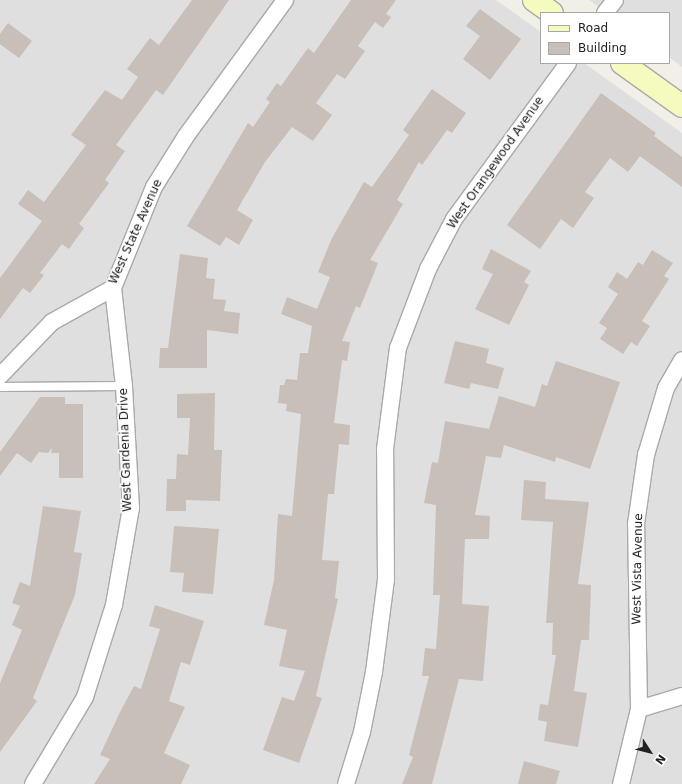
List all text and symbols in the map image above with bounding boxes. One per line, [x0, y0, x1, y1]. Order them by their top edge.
legend [540, 12, 670, 64]
text: Road [578, 21, 608, 35]
text: Building [578, 41, 627, 55]
street label: West Orangewood Avenue [445, 94, 547, 232]
street label: West State Avenue [106, 177, 166, 287]
street label: West Gardenia Drive [117, 388, 135, 512]
street label: West Vista Avenue [630, 513, 646, 625]
north arrow [630, 732, 670, 772]
text: N [652, 752, 668, 767]

